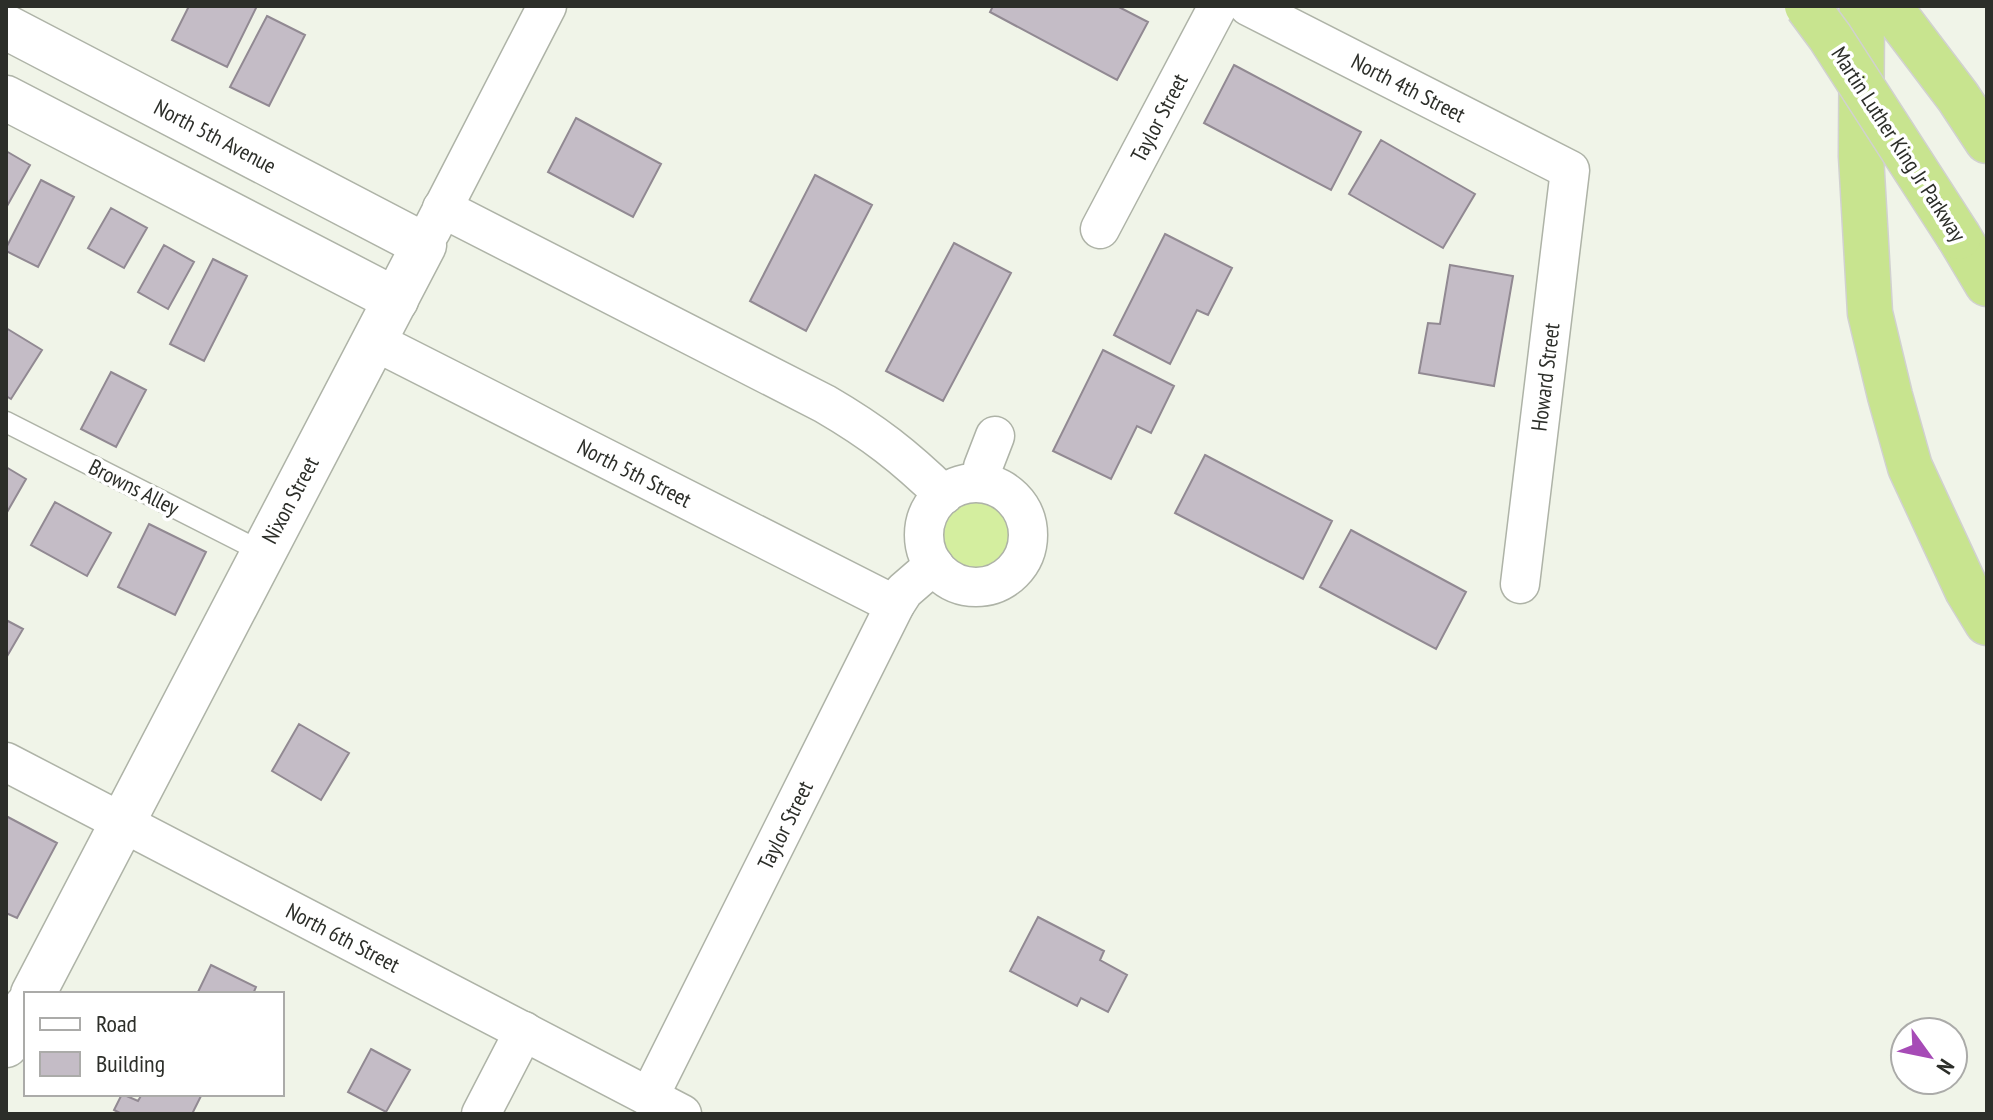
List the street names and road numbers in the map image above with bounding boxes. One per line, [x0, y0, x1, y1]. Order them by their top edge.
street label: Martin Luther King Jr Parkway [1826, 41, 1973, 247]
street label: North 4th Street [1347, 47, 1470, 128]
street label: Taylor Street [1124, 69, 1194, 167]
street label: North 5th Avenue [149, 93, 281, 179]
street label: Howard Street [1524, 321, 1566, 433]
street label: North 5th Street [573, 432, 696, 514]
street label: Browns Alley [84, 452, 184, 522]
street label: Nixon Street [255, 452, 325, 548]
street label: Taylor Street [751, 776, 819, 874]
street label: North 6th Street [281, 896, 405, 979]

